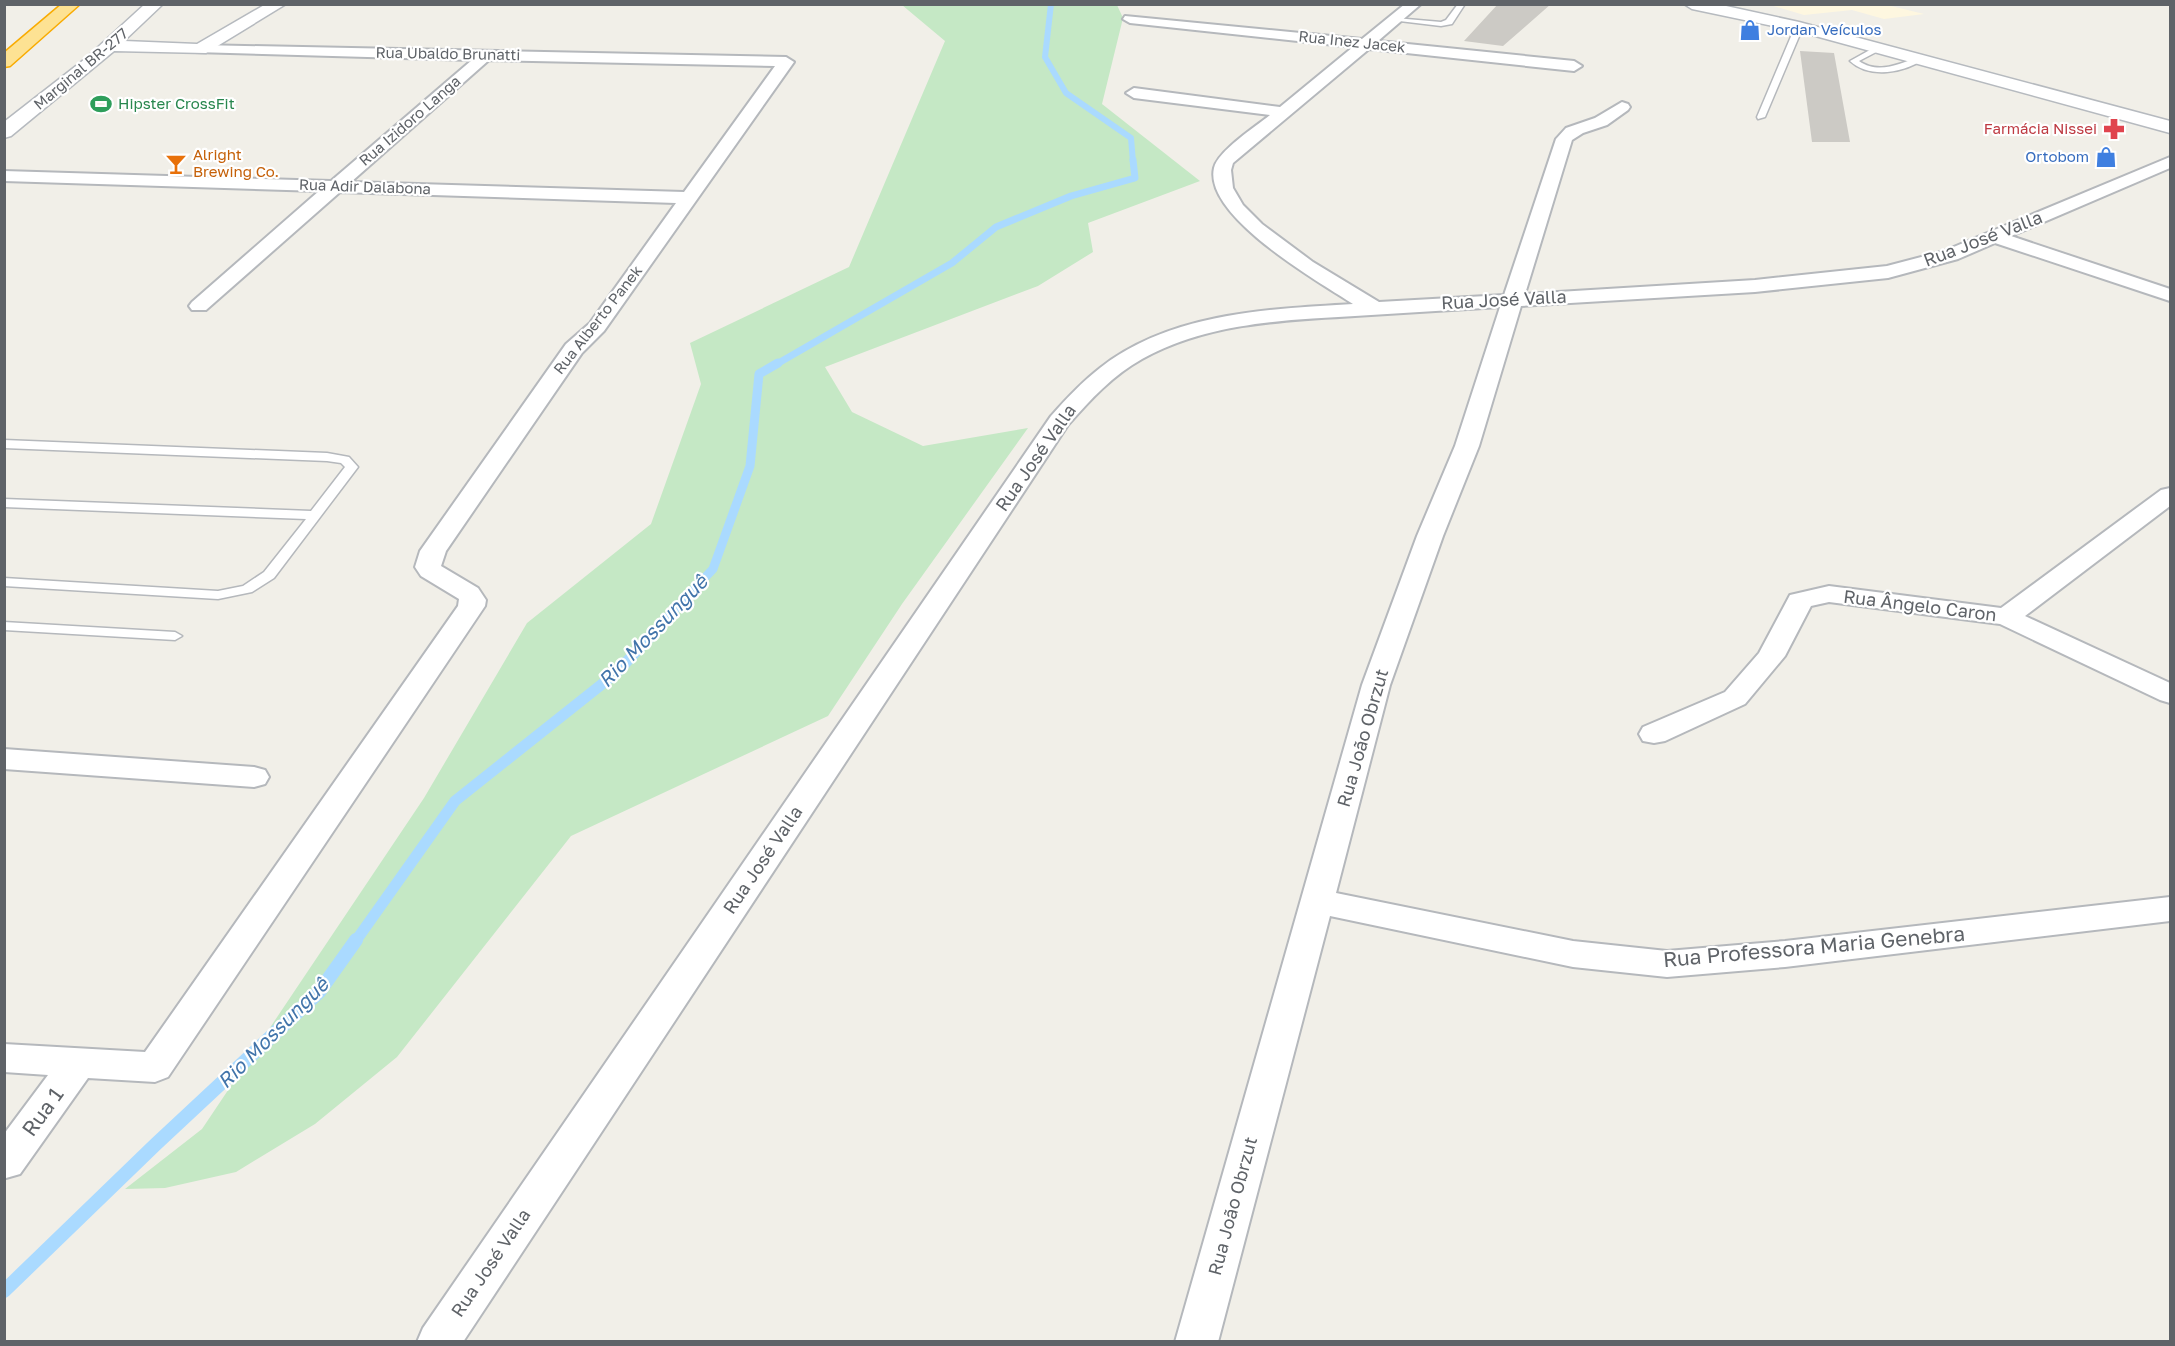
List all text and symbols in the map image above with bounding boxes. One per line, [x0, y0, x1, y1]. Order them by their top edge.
shop icon: Jordan Veículos [1738, 18, 1762, 42]
place label: Jordan Veículos [1767, 20, 1881, 38]
street label: Marginal BR-277 [30, 24, 131, 113]
street label: Rua Inez Jacek [1298, 26, 1407, 56]
street label: Rua Ubaldo Brunatti [375, 43, 521, 63]
street label: Rua Izidoro Langa [355, 71, 464, 169]
sports icon: Hipster CrossFit [89, 92, 113, 116]
place label: Hipster CrossFit [118, 94, 235, 112]
pharmacy icon: Farmácia Nissei [2102, 117, 2126, 141]
place label: Farmácia Nissei [1984, 119, 2097, 137]
place label: Alright Brewing Co. [193, 145, 279, 180]
shop icon: Ortobom [2094, 145, 2118, 169]
place label: Ortobom [2025, 147, 2089, 165]
bar icon: Alright Brewing Co. [164, 152, 188, 176]
street label: Rua Adir Dalabona [299, 175, 431, 197]
street label: Rua José Valla [1920, 205, 2045, 271]
street label: Rua Alberto Panek [549, 261, 646, 377]
street label: Rua José Valla [1441, 285, 1567, 313]
street label: Rua José Valla [990, 400, 1080, 515]
water label: Rio Mossunguê [593, 568, 714, 692]
street label: Rua Ângelo Caron [1842, 585, 1998, 625]
street label: Rua João Obrzut [1332, 666, 1392, 809]
street label: Rua José Valla [718, 801, 806, 918]
street label: Rua Professora Maria Genebra [1662, 920, 1966, 972]
water label: Rio Mossunguê [212, 971, 334, 1093]
street label: Rua 1 [16, 1082, 69, 1141]
street label: Rua João Obrzut [1203, 1134, 1261, 1277]
street label: Rua José Valla [446, 1204, 534, 1321]

